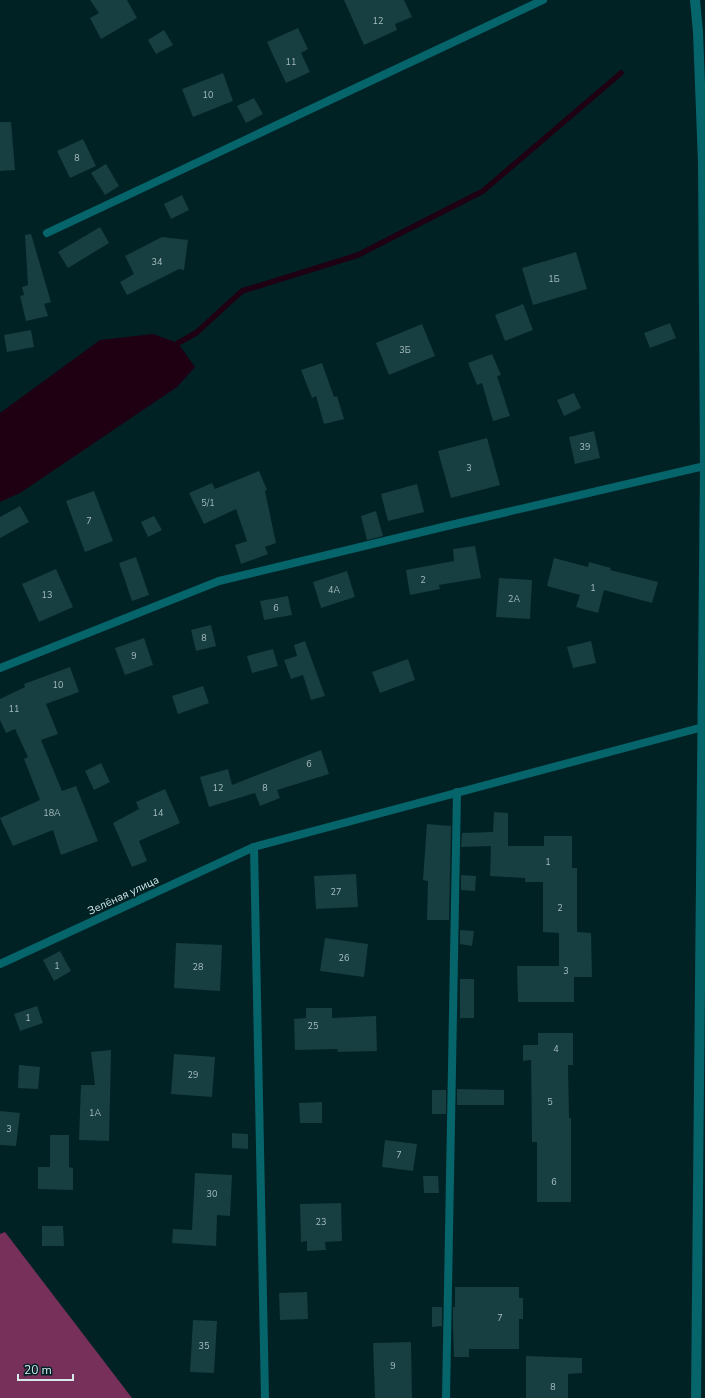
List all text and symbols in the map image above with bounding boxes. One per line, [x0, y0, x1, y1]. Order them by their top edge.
house number: 12 [373, 15, 383, 27]
house number: 11 [286, 56, 296, 68]
house number: 10 [203, 89, 213, 101]
house number: 8 [74, 152, 80, 164]
house number: 34 [152, 256, 163, 268]
house number: 1Б [548, 273, 560, 285]
house number: 3Б [399, 344, 411, 356]
house number: 39 [580, 441, 590, 453]
house number: 3 [466, 462, 472, 474]
house number: 5/1 [201, 497, 215, 509]
house number: 7 [86, 515, 92, 527]
house number: 2 [420, 574, 426, 586]
house number: 1 [590, 582, 596, 594]
house number: 4А [328, 584, 340, 596]
house number: 13 [42, 589, 52, 601]
house number: 2А [508, 593, 520, 605]
house number: 6 [273, 602, 279, 614]
house number: 8 [201, 632, 207, 644]
house number: 9 [131, 650, 137, 662]
house number: 10 [53, 679, 63, 691]
house number: 11 [9, 703, 19, 715]
house number: 6 [306, 758, 312, 770]
house number: 12 [213, 782, 223, 794]
house number: 8 [262, 782, 268, 794]
house number: 18А [43, 807, 61, 819]
house number: 14 [153, 807, 164, 819]
house number: 1 [545, 856, 551, 868]
street label: Зелёная улица [85, 872, 161, 919]
house number: 27 [331, 886, 341, 898]
house number: 2 [557, 902, 563, 914]
house number: 26 [339, 952, 349, 964]
house number: 1 [54, 960, 60, 972]
house number: 28 [193, 961, 203, 973]
house number: 3 [563, 965, 569, 977]
house number: 1 [25, 1012, 31, 1024]
house number: 25 [308, 1020, 318, 1032]
house number: 4 [553, 1043, 559, 1055]
house number: 29 [188, 1069, 198, 1081]
house number: 5 [547, 1096, 553, 1108]
house number: 1А [89, 1107, 101, 1119]
house number: 3 [6, 1123, 12, 1135]
house number: 7 [396, 1149, 402, 1161]
house number: 6 [551, 1176, 557, 1188]
house number: 30 [207, 1188, 217, 1200]
house number: 23 [316, 1216, 326, 1228]
house number: 7 [497, 1312, 503, 1324]
house number: 35 [199, 1340, 209, 1352]
scale bar [18, 1356, 73, 1382]
house number: 9 [390, 1360, 396, 1372]
text: 20 m [24, 1362, 52, 1378]
house number: 8 [550, 1381, 556, 1393]

